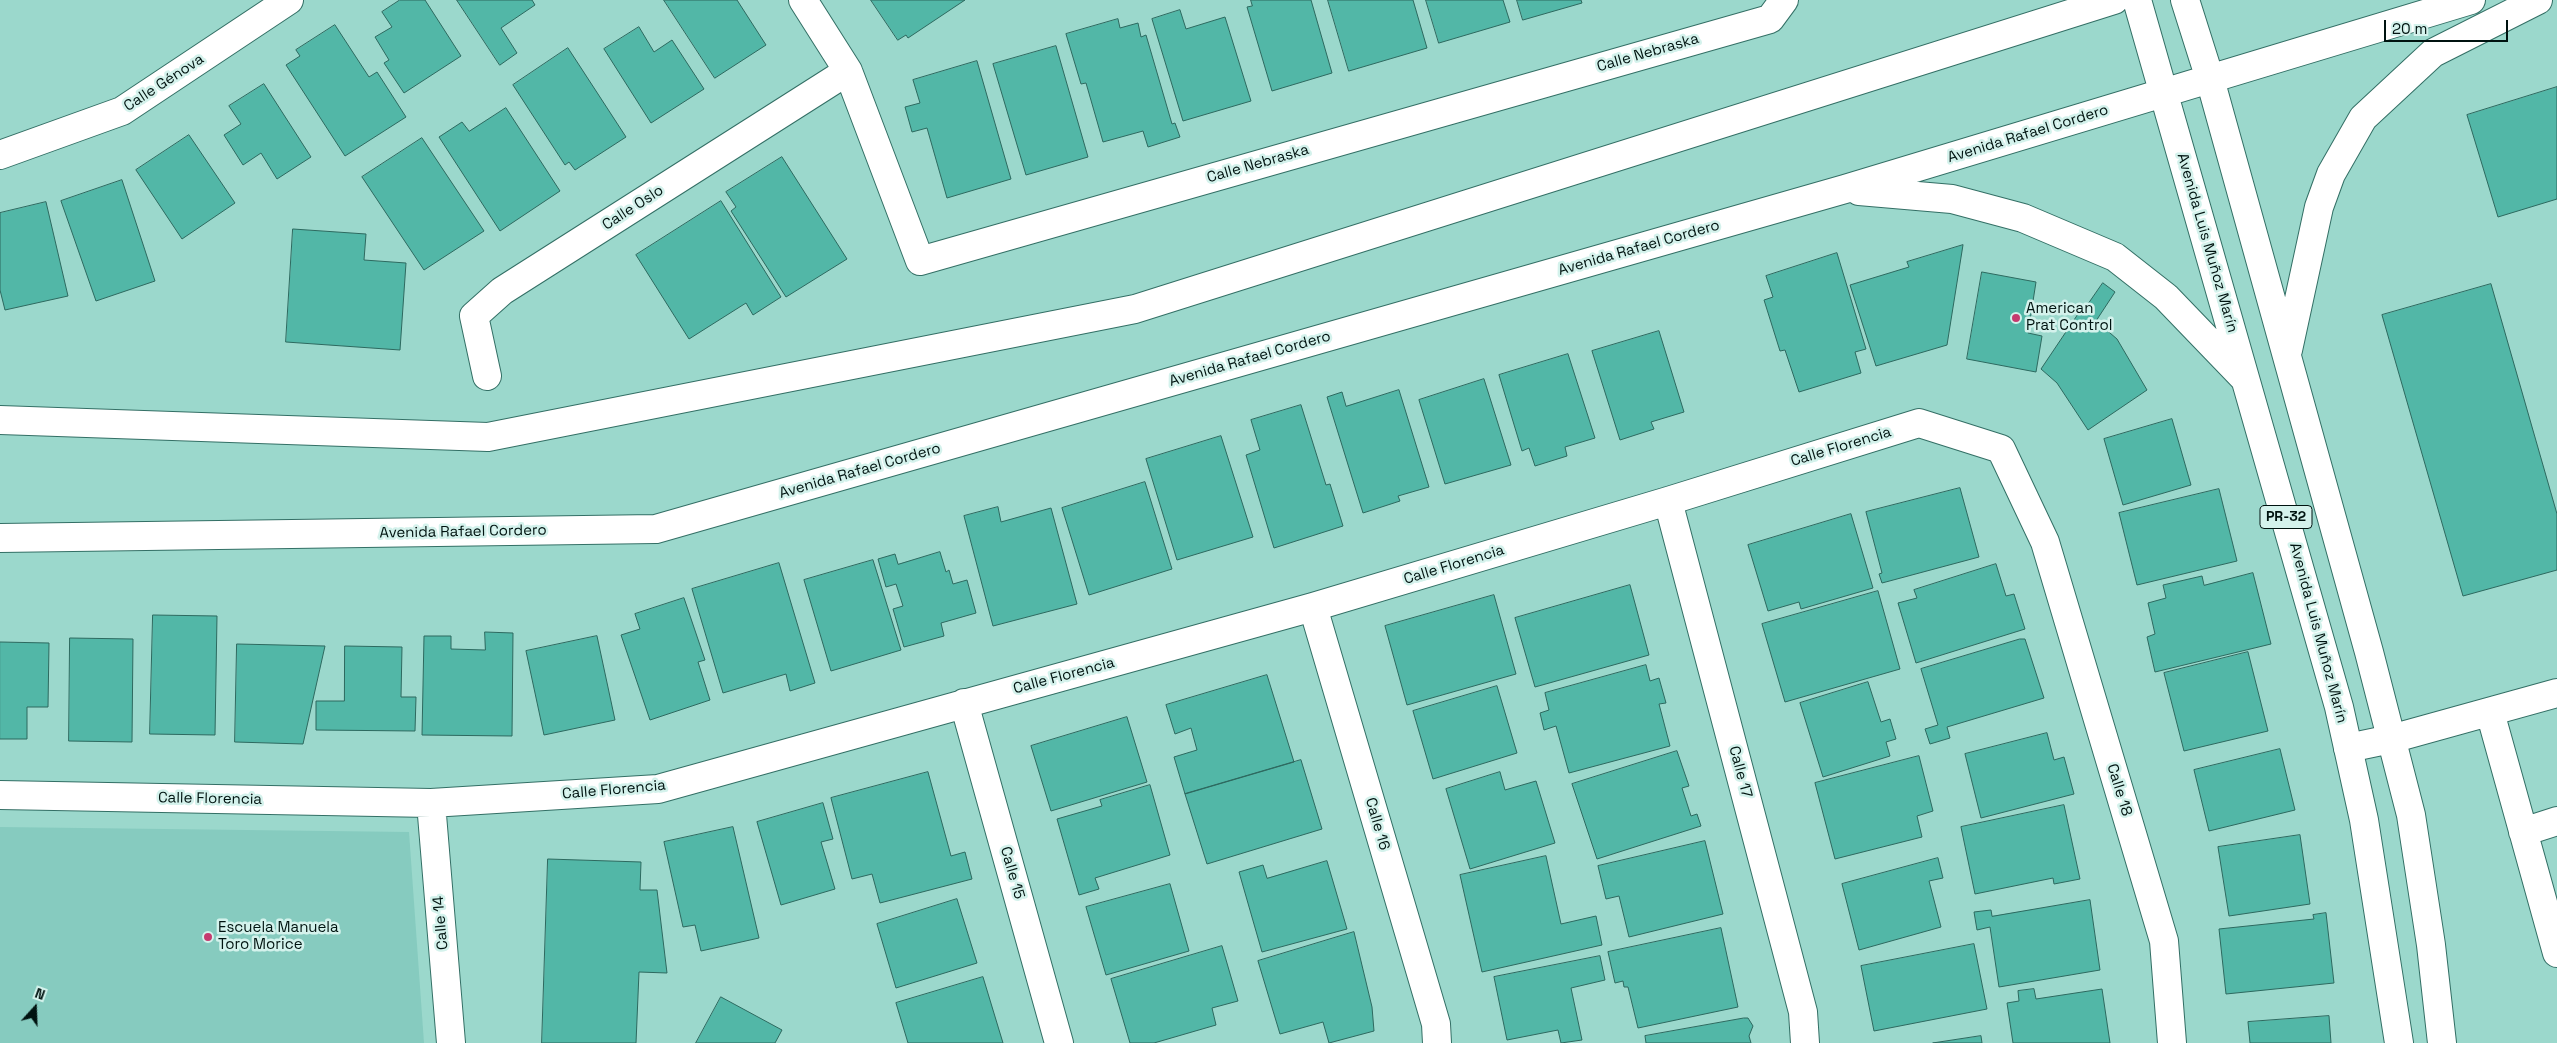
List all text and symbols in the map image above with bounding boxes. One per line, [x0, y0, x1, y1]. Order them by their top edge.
scale bar [2387, 10, 2511, 42]
text: 20 m [2392, 19, 2427, 38]
street label: Calle Nebraska [1595, 30, 1701, 76]
street label: Calle Génova [121, 50, 207, 116]
street label: Avenida Rafael Cordero [1945, 101, 2111, 167]
street label: Calle Nebraska [1205, 141, 1311, 187]
street label: Avenida Luis Muñoz Marín [2173, 151, 2241, 335]
street label: Calle Oslo [599, 182, 667, 234]
street label: Avenida Rafael Cordero [1556, 216, 1722, 280]
place label: American Prat Control [2026, 300, 2112, 335]
marker: American Prat Control [2010, 312, 2022, 324]
street label: Avenida Rafael Cordero [1167, 327, 1333, 391]
street label: Calle Florencia [1789, 423, 1893, 471]
street label: Avenida Rafael Cordero [777, 439, 943, 503]
road number: PR-32 [2260, 506, 2312, 528]
street label: Avenida Rafael Cordero [379, 522, 547, 542]
street label: Calle Florencia [1402, 541, 1506, 589]
street label: Avenida Luis Muñoz Marín [2285, 541, 2351, 725]
street label: Calle Florencia [1011, 654, 1117, 698]
street label: Calle 17 [1724, 744, 1756, 800]
street label: Calle 18 [2103, 762, 2135, 818]
street label: Calle Florencia [561, 776, 667, 804]
street label: Calle Florencia [158, 789, 262, 809]
street label: Calle 16 [1361, 796, 1393, 852]
street label: Calle 15 [996, 845, 1028, 901]
street label: Calle 14 [430, 895, 452, 951]
place label: Escuela Manuela Toro Morice [218, 919, 339, 954]
marker: Escuela Manuela Toro Morice [202, 931, 214, 943]
north arrow [10, 983, 60, 1033]
text: N [33, 984, 48, 1004]

